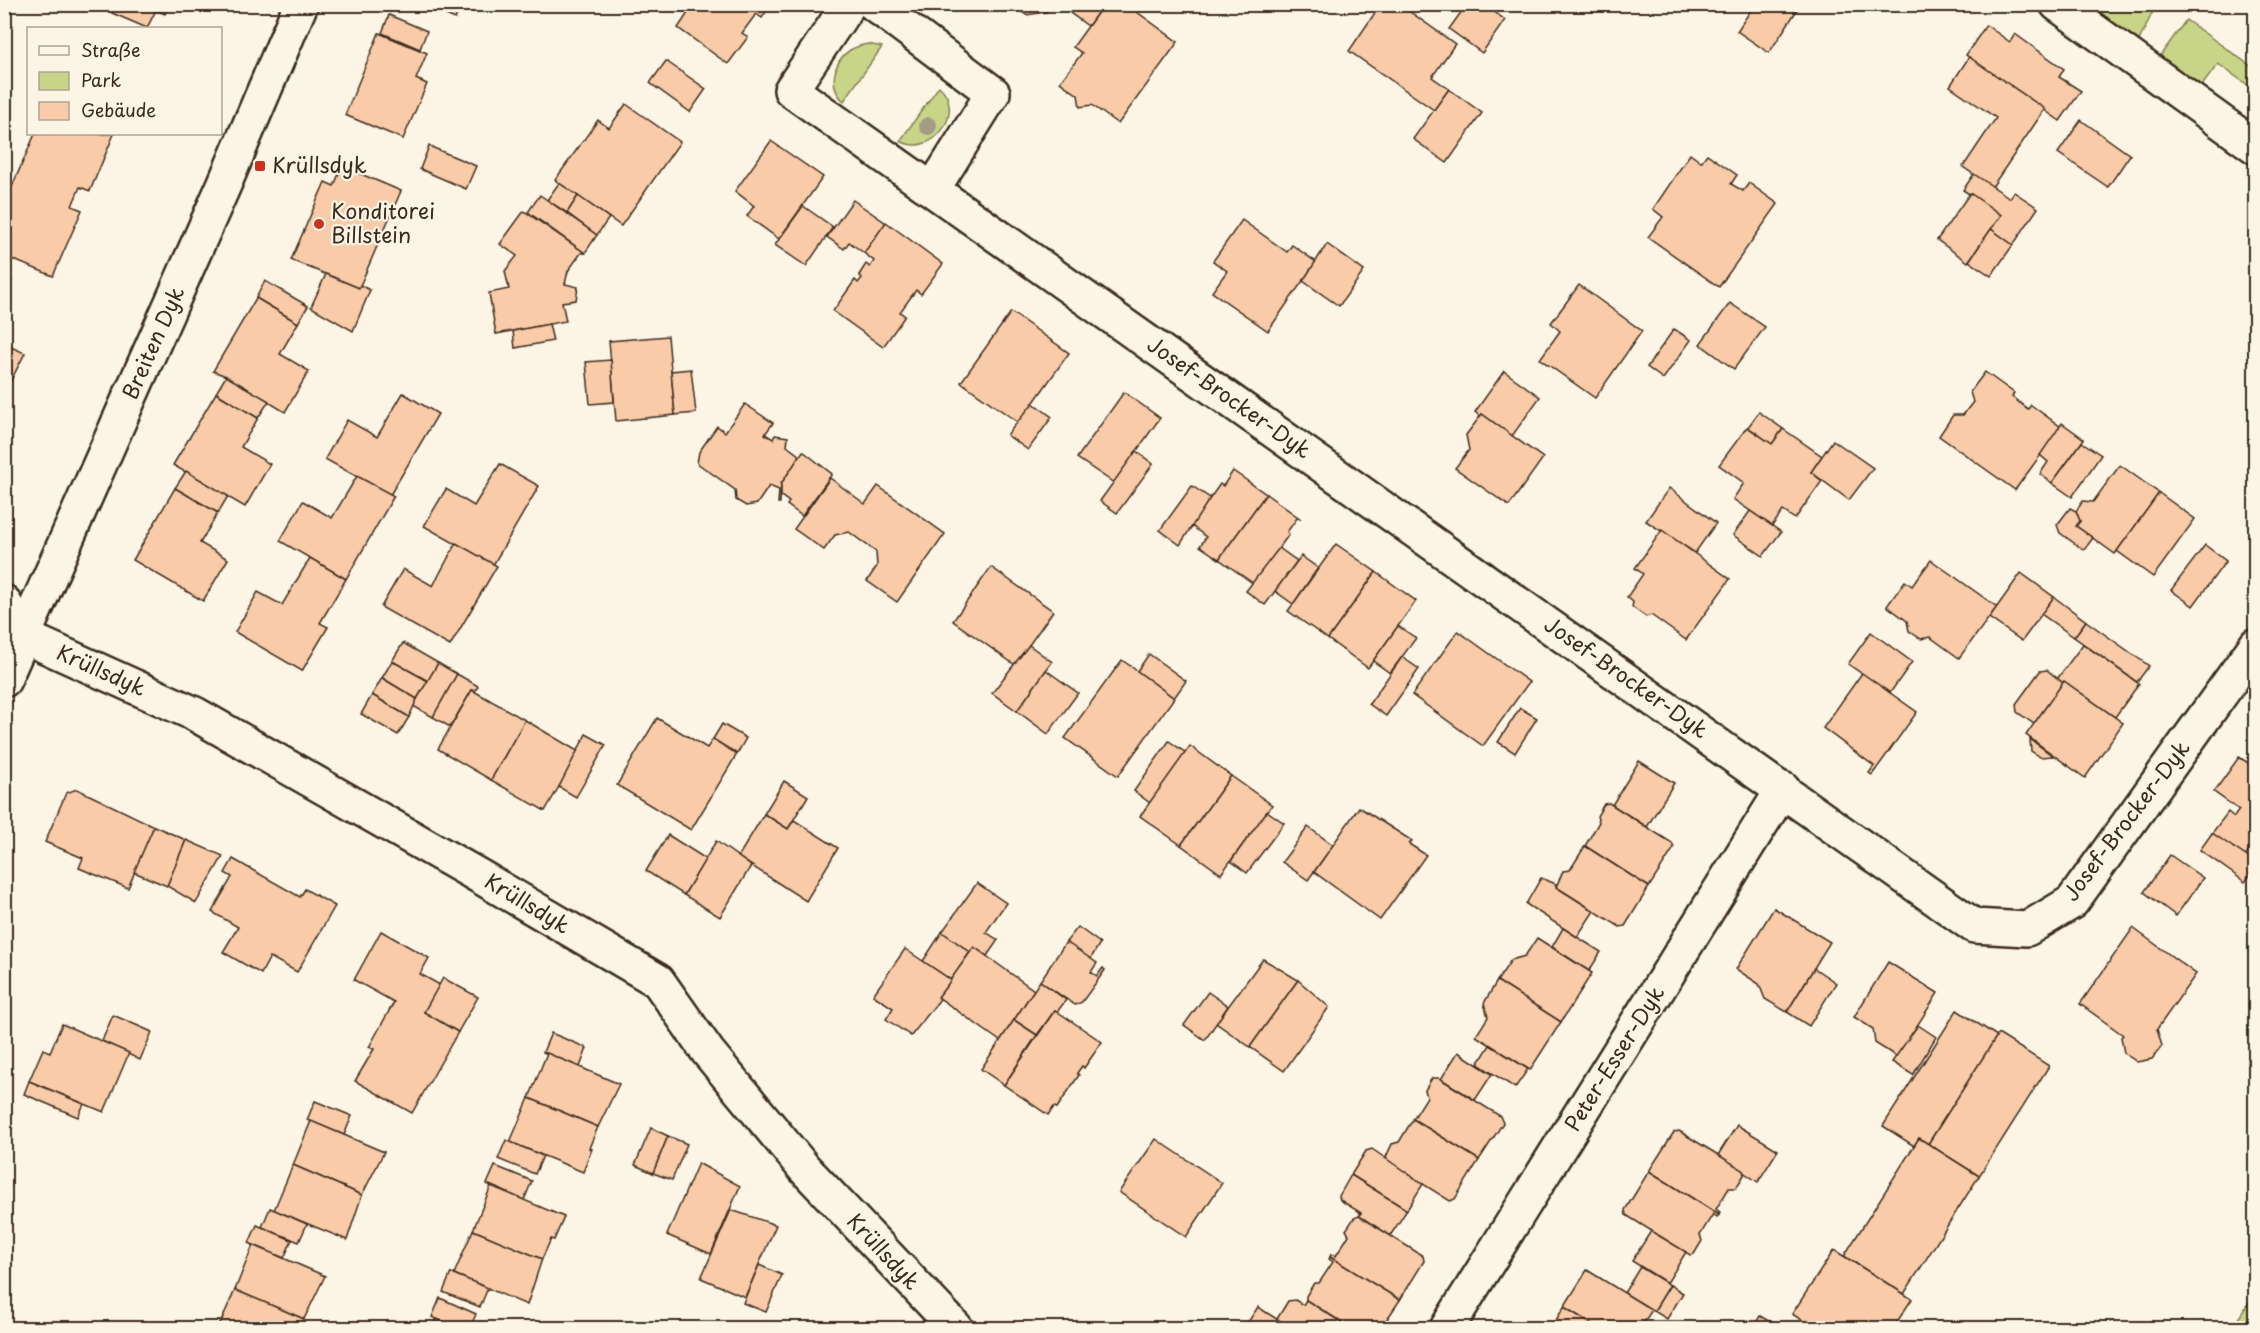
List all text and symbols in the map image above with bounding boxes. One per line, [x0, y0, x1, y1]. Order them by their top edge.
legend [27, 27, 222, 135]
text: Straße [81, 36, 141, 63]
text: Park [81, 66, 121, 93]
text: Gebäude [81, 96, 156, 123]
place label: Krüllsdyk [272, 148, 367, 180]
marker: Krüllsdyk [253, 159, 267, 173]
place label: Konditorei Billstein [331, 194, 435, 250]
marker: Konditorei Billstein [312, 217, 326, 231]
street label: Breiten Dyk [113, 281, 191, 404]
street label: Josef-Brocker-Dyk [1142, 328, 1319, 465]
street label: Josef-Brocker-Dyk [1539, 608, 1716, 745]
street label: Krüllsdyk [52, 635, 152, 703]
street label: Josef-Brocker-Dyk [2054, 733, 2197, 907]
street label: Krüllsdyk [479, 864, 577, 940]
street label: Peter-Esser-Dyk [1555, 979, 1671, 1137]
street label: Krüllsdyk [840, 1205, 929, 1296]

